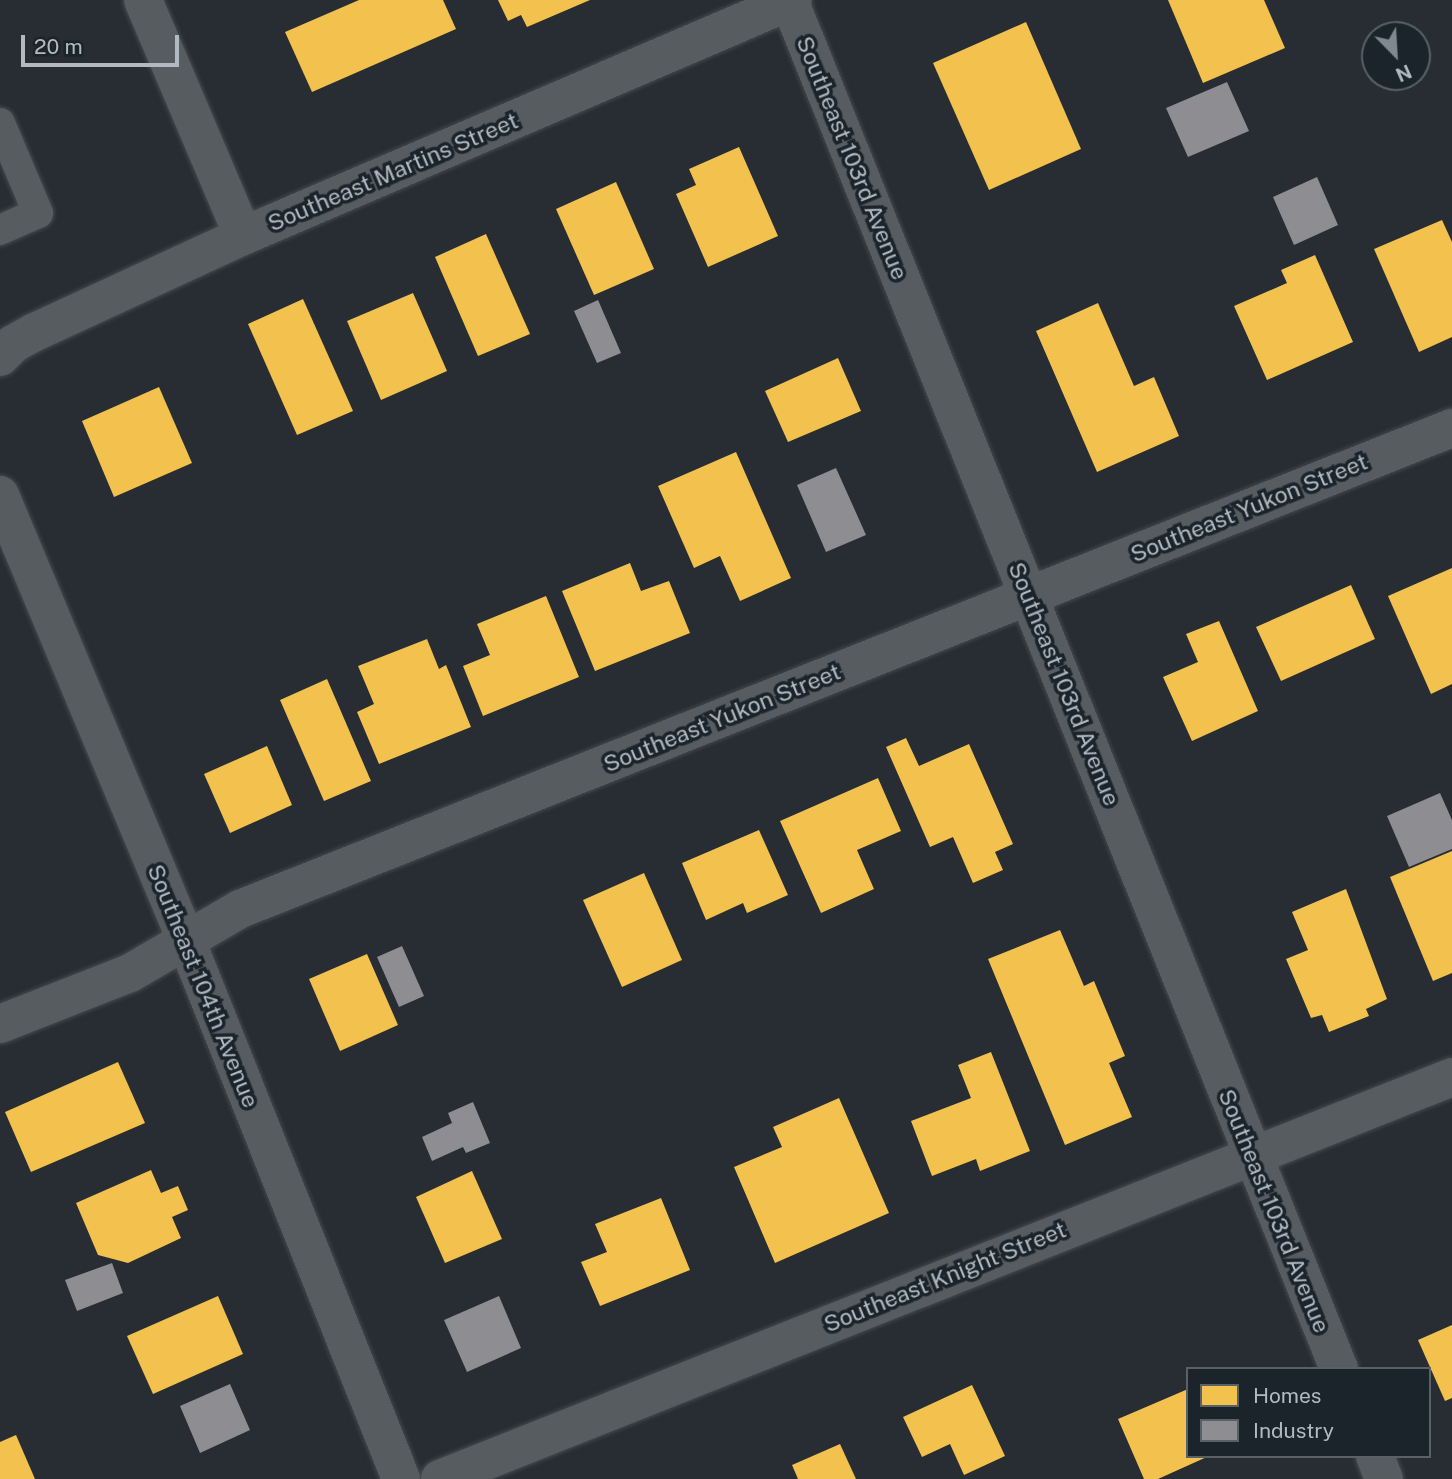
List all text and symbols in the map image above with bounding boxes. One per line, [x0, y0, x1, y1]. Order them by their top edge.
scale bar [24, 21, 182, 65]
north arrow [1361, 21, 1431, 91]
street label: Southeast 103rd Avenue [790, 32, 914, 284]
text: 20 m [34, 34, 83, 59]
text: N [1392, 60, 1415, 86]
street label: Southeast Martins Street [264, 107, 522, 237]
street label: Southeast Yukon Street [1126, 448, 1372, 568]
street label: Southeast 103rd Avenue [1002, 558, 1126, 810]
street label: Southeast Yukon Street [599, 658, 845, 778]
street label: Southeast 104th Avenue [142, 860, 264, 1112]
street label: Southeast 103rd Avenue [1212, 1085, 1336, 1337]
street label: Southeast Knight Street [820, 1216, 1070, 1338]
legend [1186, 1367, 1431, 1458]
text: Homes [1253, 1383, 1321, 1408]
text: Industry [1253, 1418, 1334, 1443]

